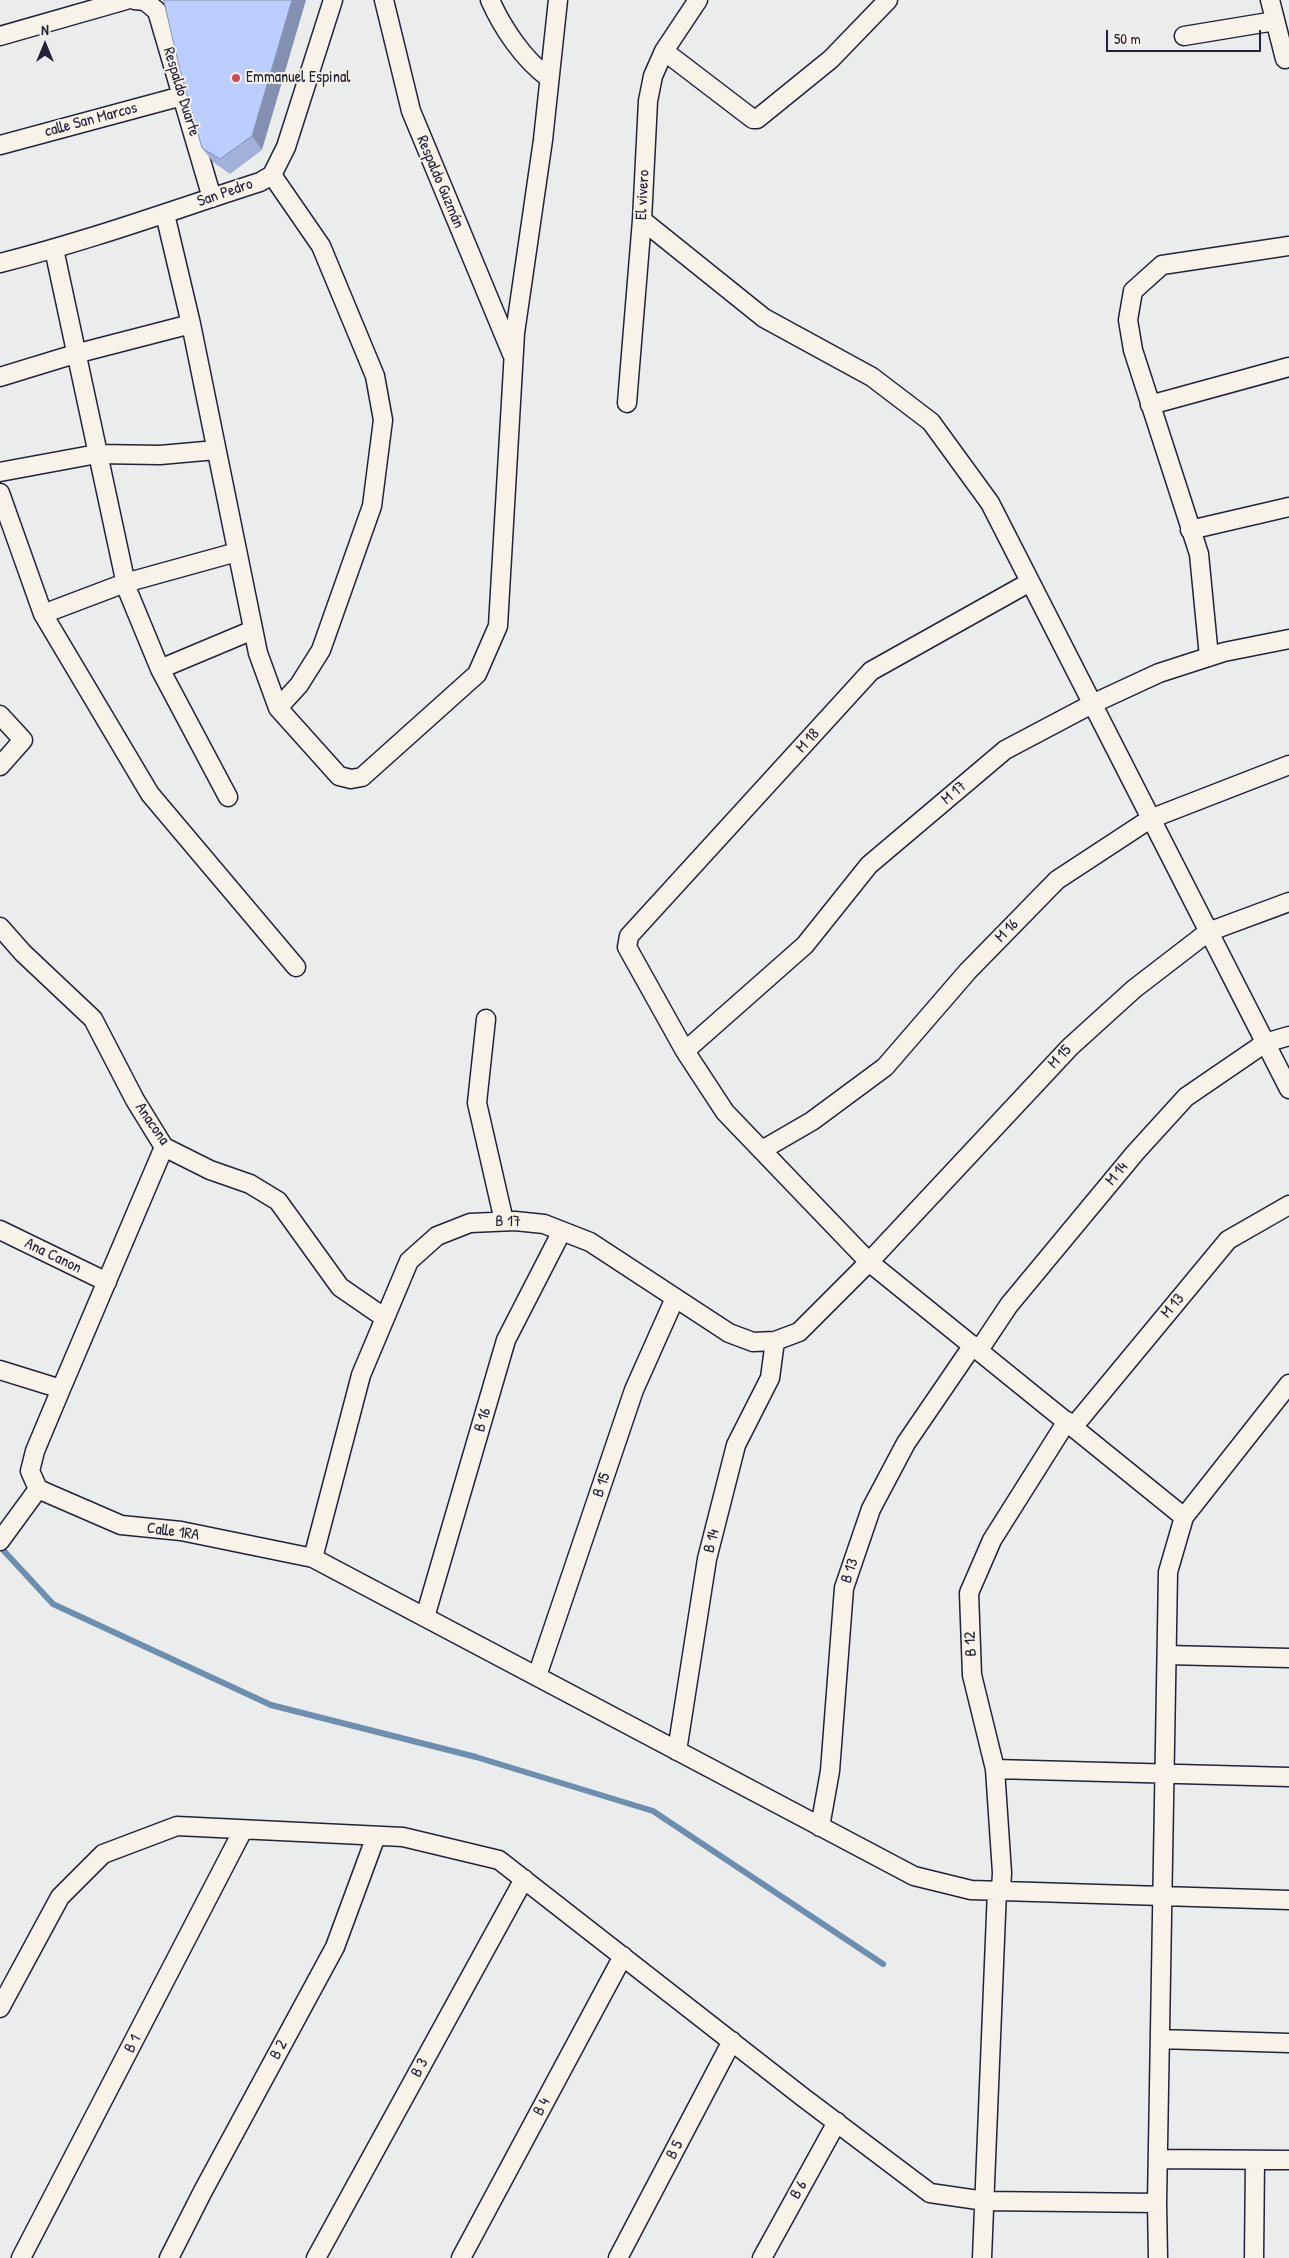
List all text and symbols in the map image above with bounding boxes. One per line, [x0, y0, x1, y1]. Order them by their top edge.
north arrow [20, 20, 70, 70]
text: N [41, 20, 49, 39]
scale bar [1109, 20, 1264, 52]
text: 50 m [1114, 28, 1141, 49]
street label: Respaldo Duarte [158, 45, 204, 139]
place label: Emmanuel Espinal [246, 68, 350, 88]
marker: Emmanuel Espinal [230, 72, 242, 84]
street label: calle San Marcos [43, 98, 139, 142]
street label: Respaldo Guzmán [412, 133, 468, 231]
street label: El vivero [632, 169, 654, 221]
street label: San Pedro [195, 175, 255, 211]
street label: M 18 [792, 725, 824, 757]
street label: M 17 [938, 777, 970, 809]
street label: M 16 [991, 915, 1023, 947]
street label: M 15 [1044, 1041, 1076, 1073]
street label: Anacona [131, 1099, 173, 1149]
street label: M 14 [1102, 1158, 1132, 1190]
street label: B 17 [495, 1212, 521, 1232]
street label: Ana Canon [21, 1234, 85, 1278]
street label: M 13 [1157, 1290, 1189, 1322]
street label: B 16 [470, 1406, 496, 1434]
street label: B 15 [589, 1470, 615, 1500]
street label: Calle 1RA [145, 1519, 201, 1545]
street label: B 14 [700, 1527, 724, 1555]
street label: B 13 [837, 1556, 863, 1586]
street label: B 12 [961, 1631, 981, 1657]
street label: B 1 [120, 2032, 146, 2056]
street label: B 2 [266, 2037, 292, 2063]
street label: B 3 [407, 2055, 433, 2081]
street label: B 4 [529, 2095, 555, 2119]
street label: B 5 [662, 2137, 688, 2163]
street label: B 6 [786, 2177, 812, 2203]

